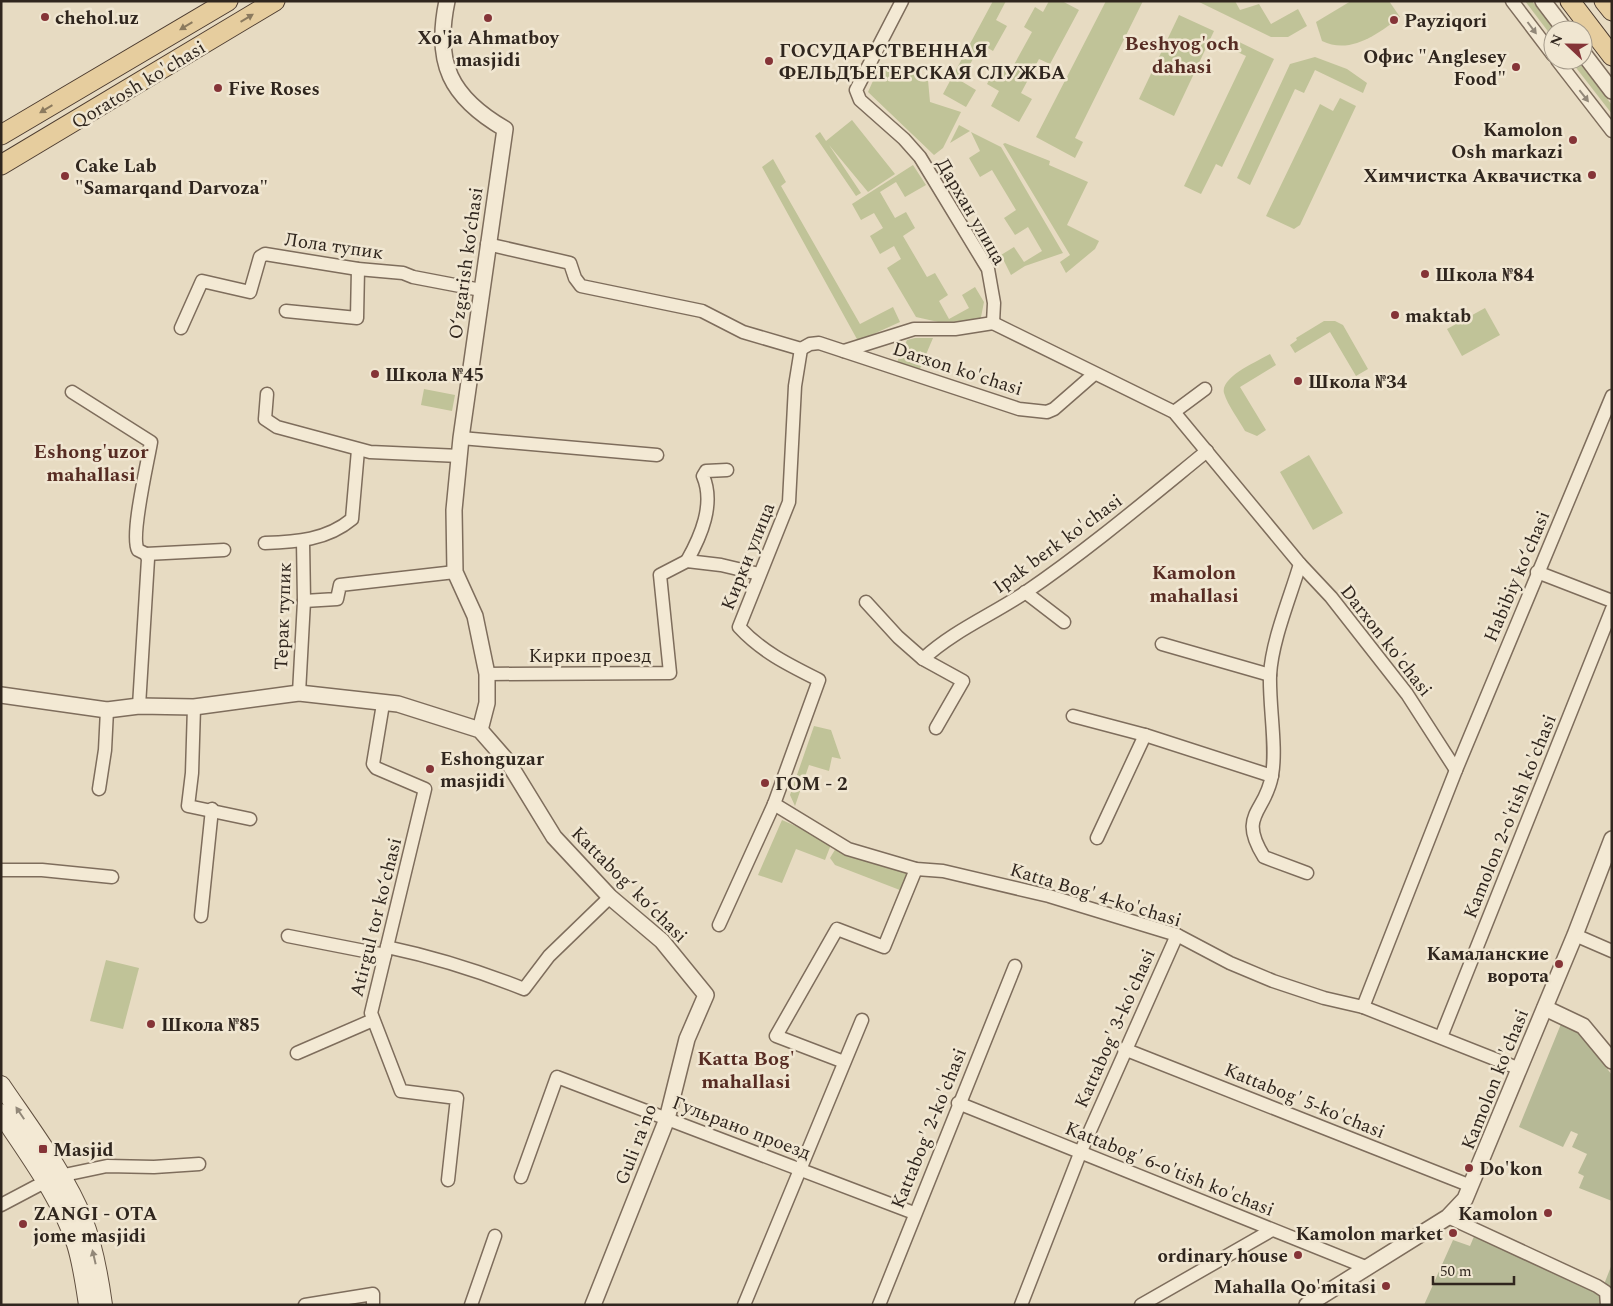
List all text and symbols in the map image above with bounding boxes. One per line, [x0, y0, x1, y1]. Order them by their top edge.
place label: chehol.uz [55, 4, 139, 33]
place label: Payziqori [1404, 7, 1487, 36]
marker: chehol.uz [39, 11, 51, 23]
marker: Xo'ja Ahmatboy masjidi [482, 12, 494, 24]
one-way arrow [240, 14, 253, 23]
marker: Payziqori [1388, 14, 1400, 26]
north arrow [1543, 20, 1593, 70]
one-way arrow [1527, 21, 1538, 34]
one-way arrow [180, 22, 193, 31]
place label: Xo'ja Ahmatboy masjidi [417, 24, 560, 75]
district label: Beshyog'och dahasi [1125, 29, 1239, 82]
text: N [1545, 31, 1568, 50]
street label: Qoratosh ko'chasi [66, 34, 212, 137]
place label: ГОСУДАРСТВЕННАЯ ФЕЛЬДЪЕГЕРСКАЯ СЛУЖБА [779, 37, 1066, 88]
place label: Офис "Anglesey Food" [1363, 43, 1507, 94]
marker: ГОСУДАРСТВЕННАЯ ФЕЛЬДЪЕГЕРСКАЯ СЛУЖБА [763, 55, 775, 67]
marker: Офис "Anglesey Food" [1510, 61, 1522, 73]
place label: Five Roses [228, 75, 320, 104]
marker: Five Roses [212, 82, 224, 94]
one-way arrow [1579, 89, 1590, 102]
one-way arrow [40, 104, 53, 113]
place label: Kamolon Osh markazi [1451, 116, 1563, 167]
marker: Kamolon Osh markazi [1567, 134, 1579, 146]
place label: Cake Lab "Samarqand Darvoza" [75, 152, 268, 203]
street label: Дархан улица [928, 153, 1013, 271]
place label: Химчистка Аквачистка [1363, 162, 1582, 191]
marker: Химчистка Аквачистка [1586, 169, 1598, 181]
marker: Cake Lab "Samarqand Darvoza" [59, 170, 71, 182]
street label: O‘zgarish ko‘chasi [441, 185, 492, 341]
street label: Лола тупик [282, 225, 386, 268]
place label: Школа №84 [1435, 261, 1535, 290]
marker: Школа №84 [1419, 268, 1431, 280]
place label: maktab [1405, 302, 1471, 331]
marker: maktab [1389, 309, 1401, 321]
street label: Darxon ko'chasi [889, 335, 1026, 404]
place label: Школа №45 [385, 361, 484, 390]
marker: Школа №45 [369, 368, 381, 380]
place label: Школа №34 [1308, 368, 1408, 397]
marker: Школа №34 [1292, 375, 1304, 387]
district label: Eshong'uzor mahallasi [34, 437, 149, 490]
street label: Ipak berk ko'chasi [987, 487, 1129, 601]
street label: Кирки улица [714, 498, 783, 615]
street label: Habibiy koʻchasi [1477, 506, 1558, 647]
district label: Kamolon mahallasi [1149, 558, 1239, 611]
street label: Терак тупик [267, 561, 300, 671]
street label: Darxon ko'chasi [1333, 579, 1439, 703]
street label: Кирки проезд [529, 642, 651, 671]
street label: Kamolon 2-o'tish ko'chasi [1456, 710, 1565, 923]
place label: Eshonguzar masjidi [440, 745, 545, 796]
marker: Eshonguzar masjidi [424, 763, 436, 775]
place label: ГОМ - 2 [775, 770, 848, 799]
marker: ГОМ - 2 [759, 777, 771, 789]
street label: Kattabogʻ koʻchasi [564, 820, 694, 950]
street label: Atirgul tor koʻchasi [343, 835, 410, 1000]
street label: Katta Bog' 4-ko'chasi [1006, 856, 1185, 935]
place label: Камаланские ворота [1427, 940, 1549, 991]
street label: Kattabog' 3-ko'chasi [1067, 944, 1163, 1113]
marker: Камаланские ворота [1553, 958, 1565, 970]
street label: Kamolon ko'chasi [1454, 1005, 1537, 1154]
place label: Школа №85 [161, 1011, 260, 1040]
marker: Школа №85 [145, 1018, 157, 1030]
district label: Katta Bog' mahallasi [697, 1044, 795, 1097]
street label: Kattabog' 2-ko'chasi [884, 1044, 975, 1213]
street label: Kattabog' 5-ko'chasi [1220, 1056, 1389, 1147]
street label: Гульрано проезд [668, 1089, 815, 1168]
street label: Guli ra'no [608, 1100, 665, 1189]
one-way arrow [15, 1107, 25, 1120]
street label: Kattabog' 6-o'tish ko'chasi [1060, 1114, 1278, 1225]
place label: Masjid [53, 1136, 114, 1165]
marker: Masjid [37, 1143, 49, 1155]
place label: Do'kon [1479, 1155, 1543, 1184]
marker: Do'kon [1463, 1162, 1475, 1174]
place label: ZANGI - OTA jome masjidi [33, 1200, 158, 1251]
place label: Kamolon [1458, 1200, 1538, 1229]
marker: Kamolon [1542, 1207, 1554, 1219]
marker: ZANGI - OTA jome masjidi [17, 1218, 29, 1230]
place label: Kamolon market [1295, 1220, 1443, 1249]
marker: Kamolon market [1447, 1227, 1459, 1239]
place label: ordinary house [1157, 1242, 1288, 1271]
one-way arrow [90, 1249, 98, 1264]
marker: ordinary house [1292, 1249, 1304, 1261]
scale bar [1433, 1254, 1514, 1286]
text: 50 m [1440, 1260, 1472, 1283]
place label: Mahalla Qo'mitasi [1214, 1273, 1376, 1302]
marker: Mahalla Qo'mitasi [1380, 1280, 1392, 1292]

